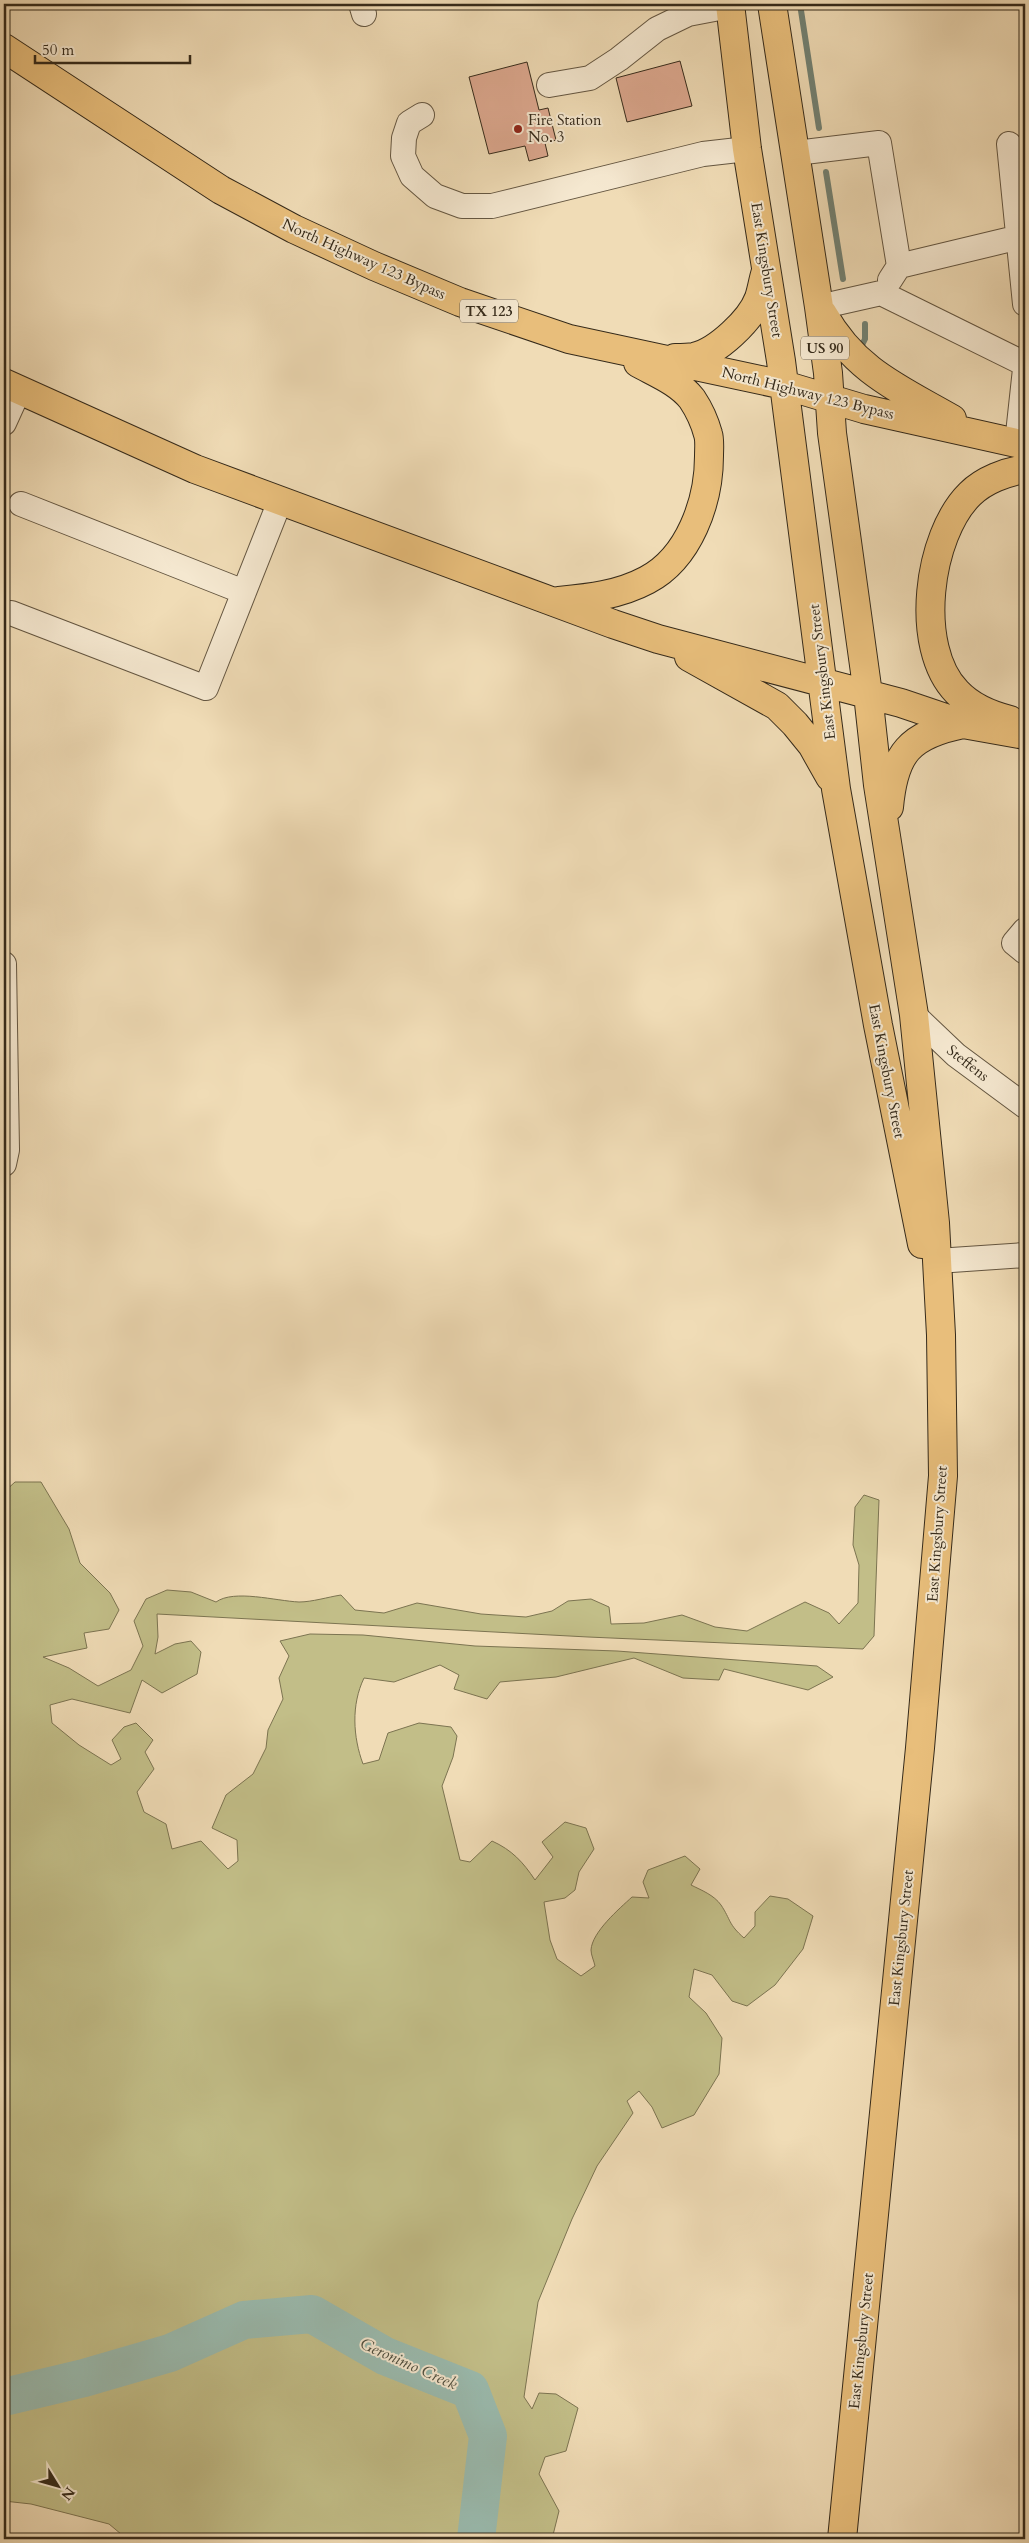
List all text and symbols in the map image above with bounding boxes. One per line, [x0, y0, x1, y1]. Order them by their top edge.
scale bar [35, 32, 190, 64]
text: 50 m [42, 40, 74, 60]
place label: Fire Station No. 3 [528, 110, 602, 147]
marker: Fire Station No. 3 [512, 123, 524, 135]
street label: East Kingsbury Street [746, 201, 788, 339]
street label: North Highway 123 Bypass [279, 214, 449, 304]
road number: TX 123 [460, 300, 518, 322]
road number: US 90 [801, 336, 849, 359]
street label: North Highway 123 Bypass [720, 362, 896, 424]
street label: East Kingsbury Street [804, 603, 840, 741]
street label: East Kingsbury Street [864, 1002, 910, 1140]
street label: Steffens [943, 1040, 993, 1086]
street label: East Kingsbury Street [922, 1465, 952, 1603]
street label: East Kingsbury Street [884, 1869, 918, 2007]
street label: East Kingsbury Street [844, 2272, 878, 2410]
water label: Geronimo Creek [357, 2333, 461, 2395]
north arrow [32, 2460, 82, 2510]
text: N [57, 2483, 79, 2504]

